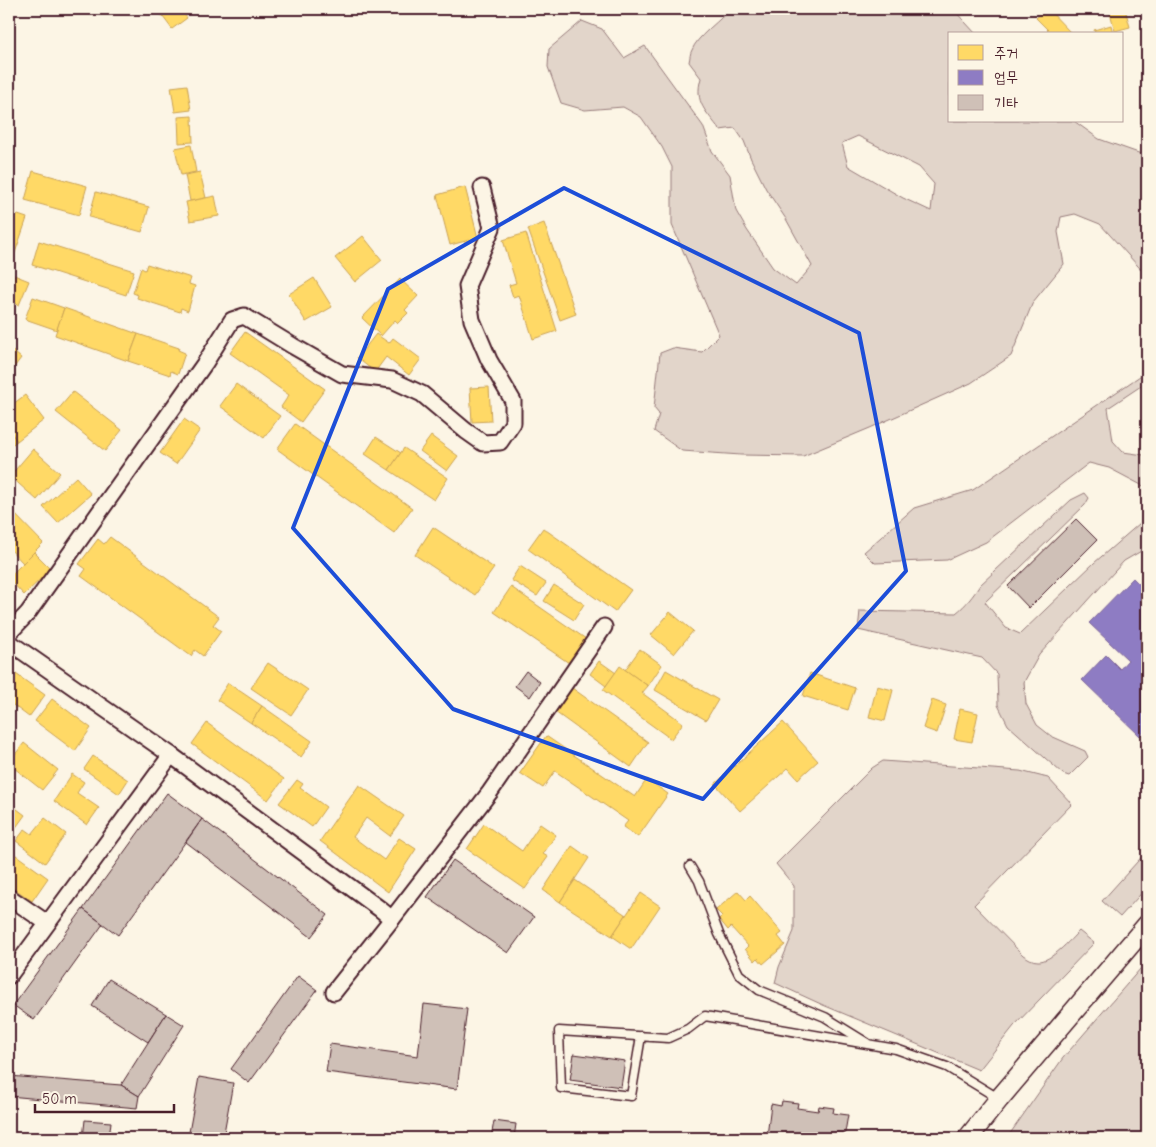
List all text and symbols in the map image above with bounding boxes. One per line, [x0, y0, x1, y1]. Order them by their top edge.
legend [948, 32, 1124, 122]
text: 주거 [994, 44, 1018, 62]
text: 업무 [994, 68, 1018, 86]
text: 기타 [994, 94, 1018, 112]
scale bar [35, 1082, 174, 1114]
text: 50 m [42, 1090, 77, 1108]

